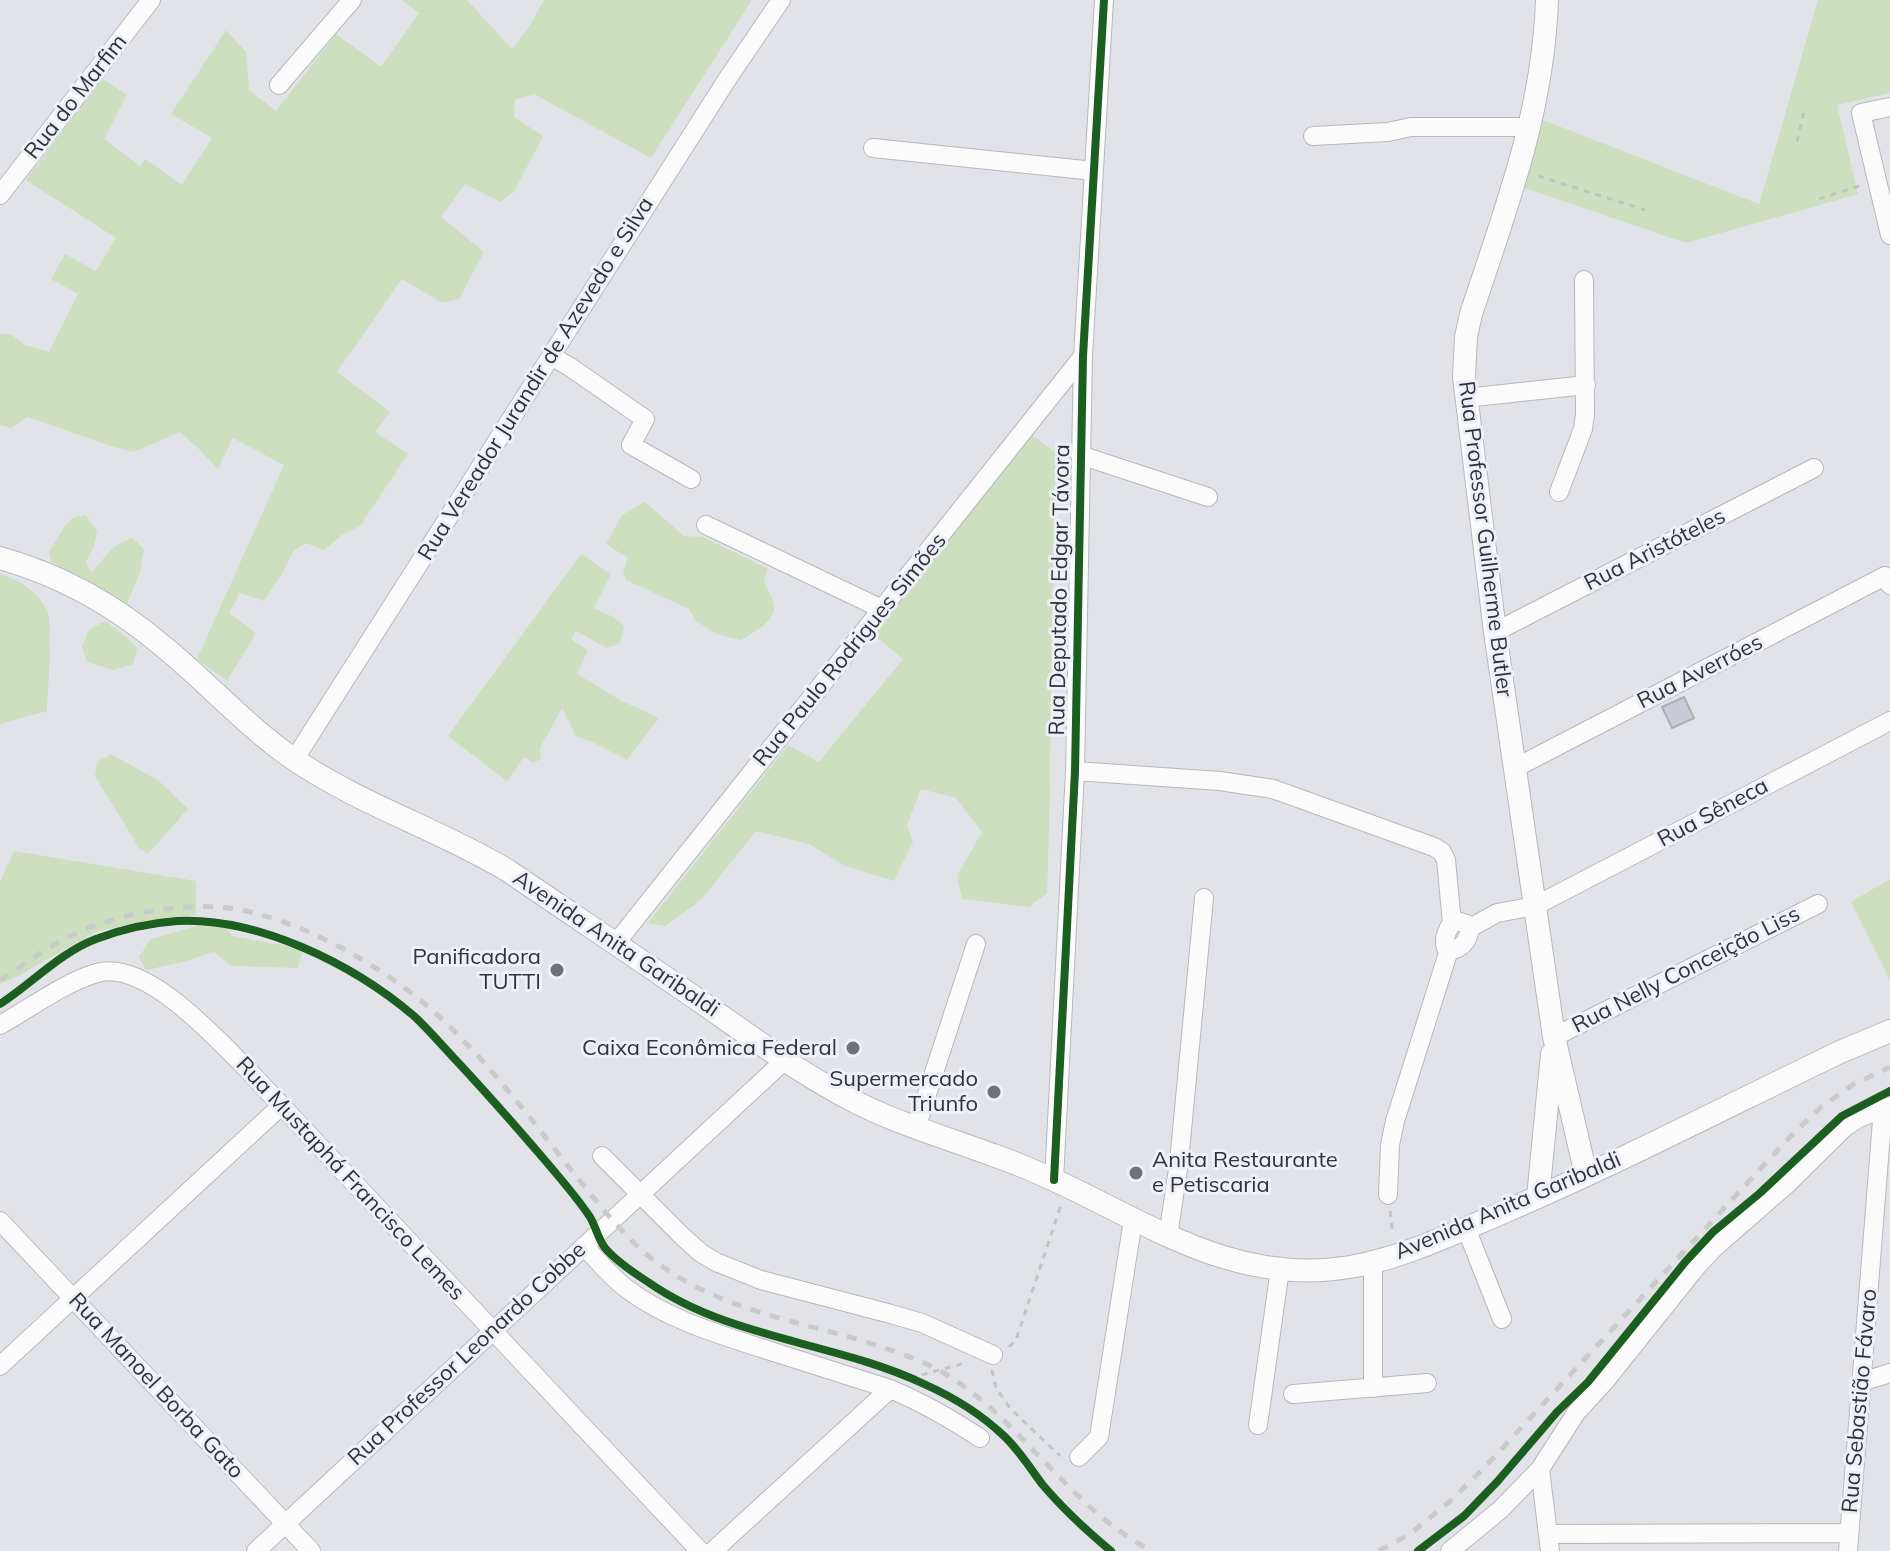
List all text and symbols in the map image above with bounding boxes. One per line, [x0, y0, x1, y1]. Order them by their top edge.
street label: Rua do Marfim [19, 29, 133, 165]
street label: Rua Vereador Jurandir de Azevedo e Silva [413, 193, 659, 565]
street label: Rua Professor Guilherme Butler [1453, 380, 1517, 698]
street label: Rua Deputado Edgar Távora [1044, 444, 1076, 736]
street label: Rua Aristóteles [1580, 503, 1730, 597]
street label: Rua Paulo Rodrigues Simões [748, 528, 952, 772]
street label: Rua Averróes [1633, 629, 1767, 715]
street label: Rua Sêneca [1653, 773, 1773, 853]
street label: Avenida Anita Garibaldi [508, 865, 724, 1023]
street label: Rua Nelly Conceição Liss [1568, 901, 1804, 1039]
place label: Panificadora TUTTI [412, 944, 541, 996]
marker: Panificadora TUTTI [548, 961, 566, 979]
place label: Caixa Econômica Federal [582, 1035, 837, 1061]
marker: Caixa Econômica Federal [844, 1039, 862, 1057]
street label: Rua Mustaphá Francisco Lemes [230, 1052, 470, 1306]
place label: Supermercado Triunfo [830, 1066, 978, 1118]
marker: Supermercado Triunfo [985, 1083, 1003, 1101]
street label: Avenida Anita Garibaldi [1391, 1146, 1625, 1266]
place label: Anita Restaurante e Petiscaria [1152, 1147, 1338, 1198]
marker: Anita Restaurante e Petiscaria [1127, 1164, 1145, 1182]
street label: Rua Professor Leonardo Cobbe [343, 1237, 591, 1471]
street label: Rua Manoel Borba Gato [63, 1288, 249, 1484]
street label: Rua Sebastião Fávaro [1837, 1288, 1883, 1514]

